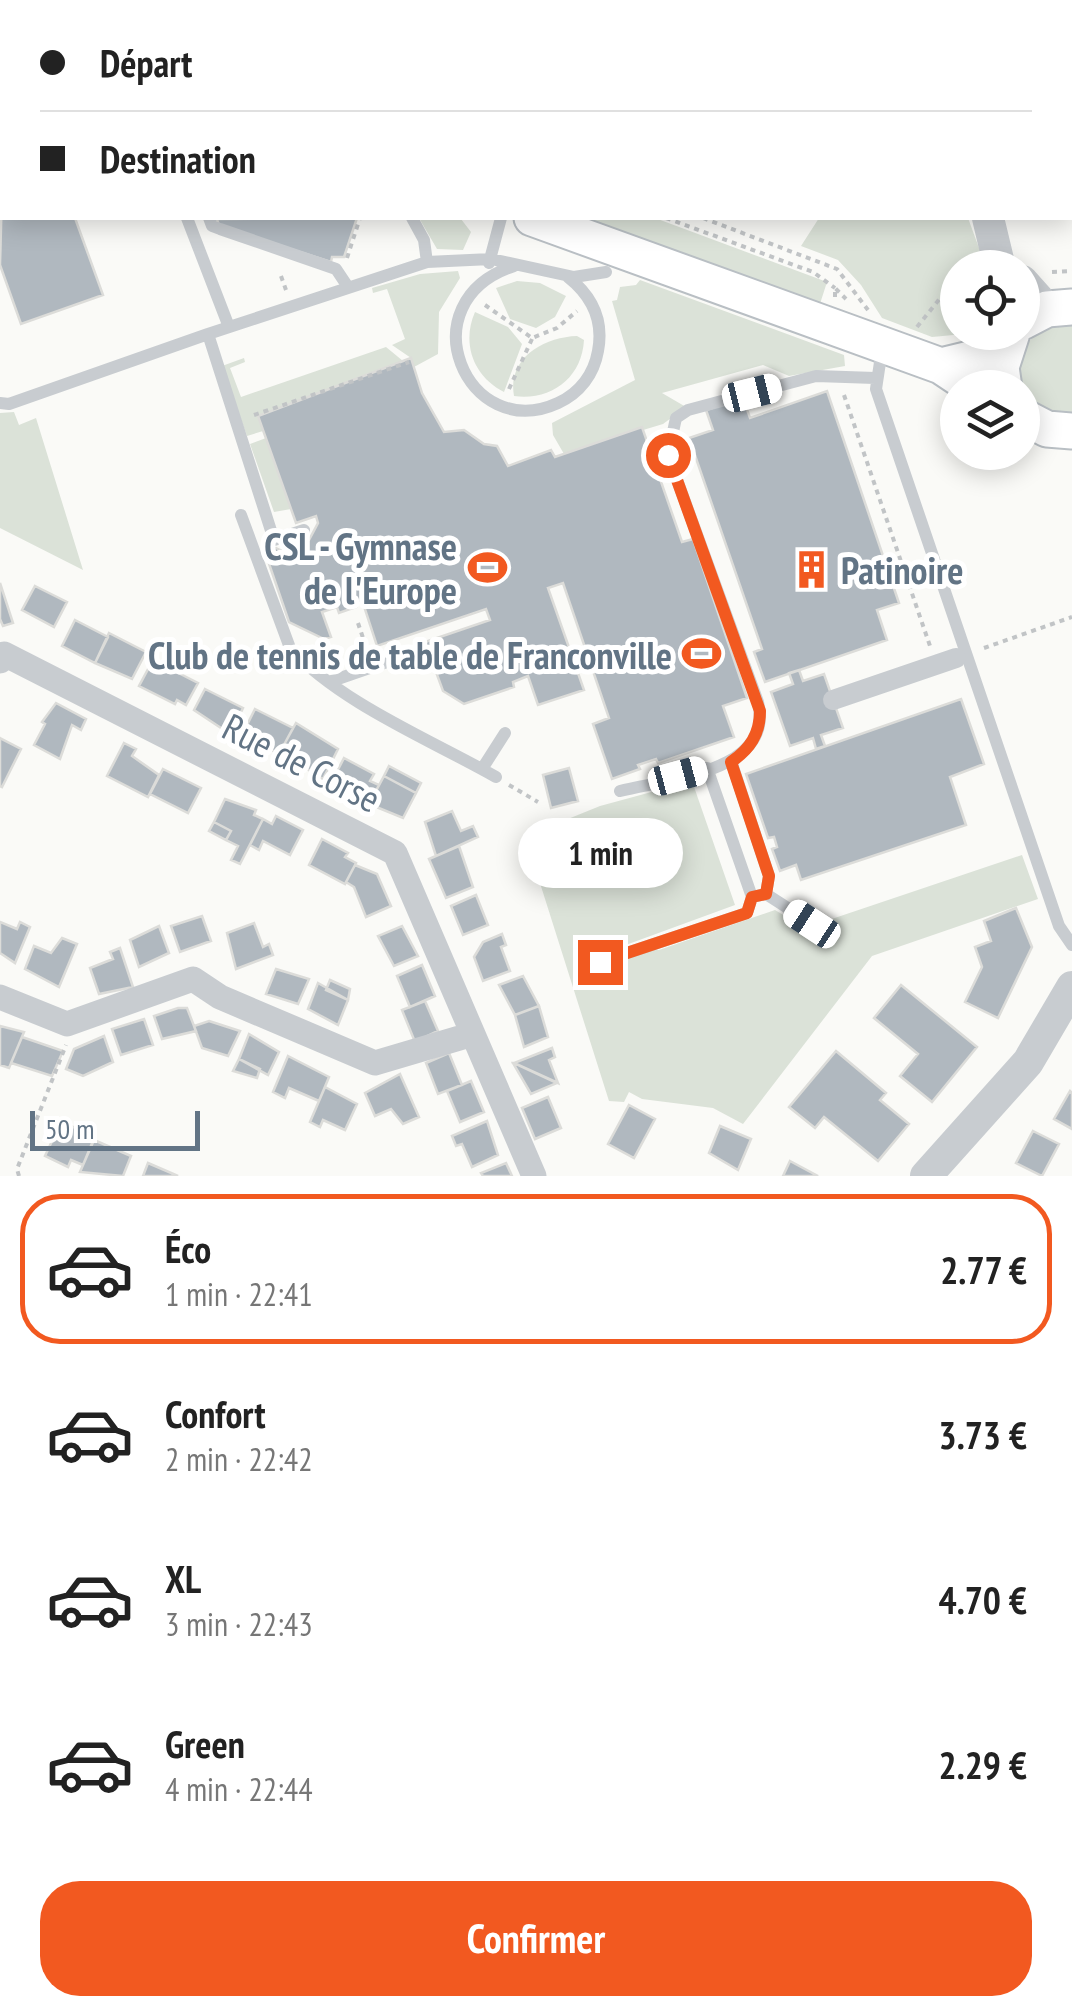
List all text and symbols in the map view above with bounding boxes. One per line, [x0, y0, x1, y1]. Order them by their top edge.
text: Départ [100, 38, 192, 87]
text: Destination [100, 134, 256, 183]
map controls [940, 250, 1040, 470]
button: locate [940, 250, 1040, 350]
button: layers [940, 370, 1040, 470]
car [719, 371, 785, 415]
route start [646, 433, 691, 478]
place label: CSL - Gymnase de l'Europe [264, 521, 457, 614]
place label: Patinoire [841, 545, 963, 594]
sports icon: CSL - Gymnase de l'Europe [466, 546, 508, 588]
building icon: Patinoire [790, 548, 832, 590]
place label: Club de tennis de table de Franconville [148, 630, 672, 679]
sports icon: Club de tennis de table de Franconville [681, 633, 723, 675]
street label: Rue de Corse [215, 701, 389, 823]
car [645, 754, 711, 798]
callout: 1 min [518, 817, 682, 887]
text: 1 min [568, 832, 633, 874]
car [779, 895, 845, 953]
route end [578, 940, 623, 985]
scale bar [30, 1106, 200, 1150]
text: 50 m [45, 1110, 94, 1147]
icon: car [45, 1224, 135, 1314]
text: Éco [165, 1224, 211, 1273]
text: 2.77 € [940, 1245, 1027, 1294]
text: 1 min · 22:41 [165, 1273, 313, 1315]
icon: car [45, 1389, 135, 1479]
text: Confort [165, 1389, 265, 1438]
text: 3.73 € [938, 1410, 1027, 1459]
text: 2 min · 22:42 [165, 1438, 313, 1480]
icon: car [45, 1554, 135, 1644]
text: XL [165, 1554, 201, 1603]
text: 4.70 € [938, 1575, 1027, 1624]
text: 3 min · 22:43 [165, 1603, 313, 1645]
icon: car [45, 1719, 135, 1809]
text: Green [165, 1719, 245, 1768]
text: 2.29 € [938, 1740, 1027, 1789]
text: 4 min · 22:44 [165, 1768, 313, 1810]
button: Confirmer [40, 1881, 1032, 1996]

